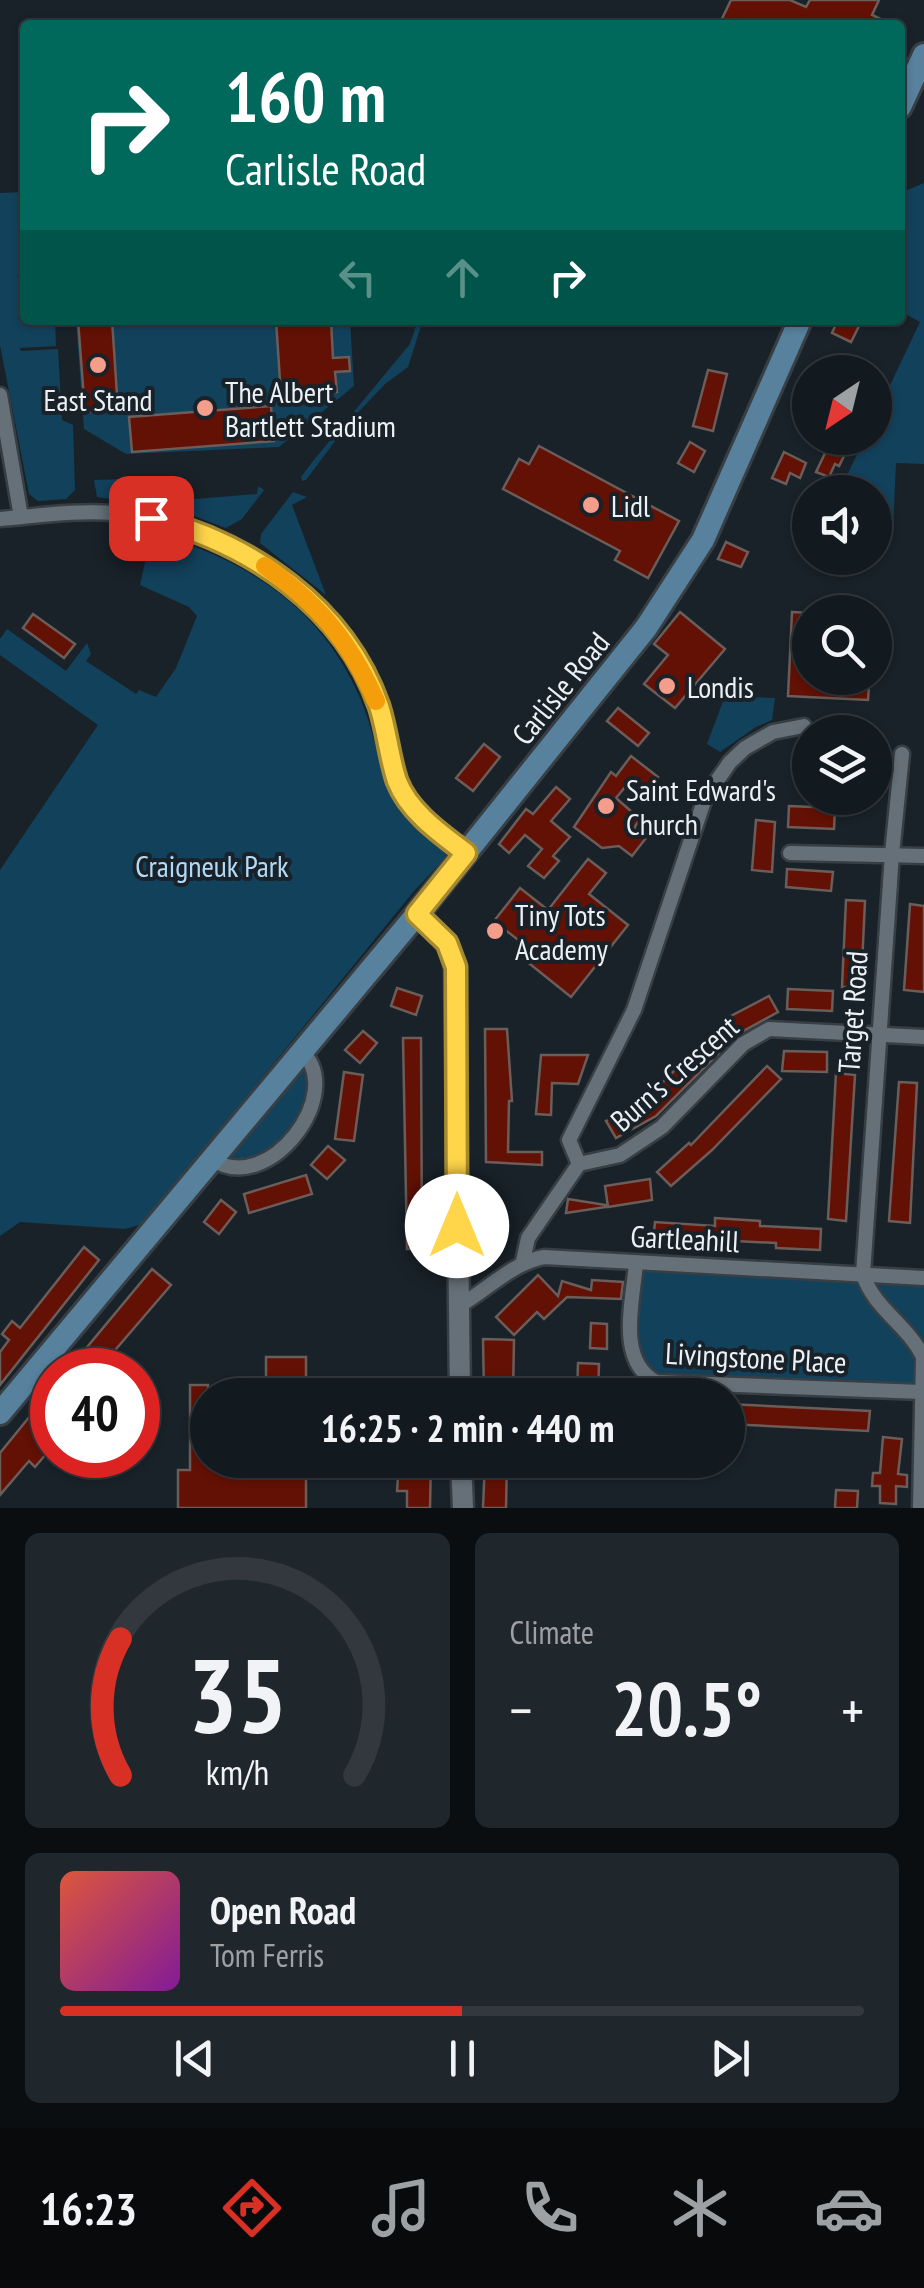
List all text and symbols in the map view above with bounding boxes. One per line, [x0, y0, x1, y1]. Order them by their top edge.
text: 160 m [225, 51, 386, 141]
icon: right [60, 60, 190, 190]
text: Carlisle Road [225, 139, 426, 197]
icon: left [330, 250, 385, 305]
icon: ahead [435, 250, 490, 305]
icon: right [540, 250, 595, 305]
marker: East Stand [87, 354, 109, 376]
north arrow [792, 355, 892, 455]
map controls [792, 355, 892, 815]
place label: The Albert Bartlett Stadium [225, 372, 396, 445]
place label: East Stand [44, 380, 152, 419]
marker: The Albert Bartlett Stadium [194, 397, 216, 419]
button: sound [792, 475, 892, 575]
pin [109, 476, 194, 561]
place label: Lidl [611, 486, 650, 525]
icon: arrive [124, 491, 179, 546]
marker: Lidl [580, 494, 602, 516]
button: search [792, 595, 892, 695]
street label: Carlisle Road [503, 624, 617, 752]
place label: Londis [687, 667, 754, 706]
marker: Londis [656, 675, 678, 697]
button: layers [792, 715, 892, 815]
place label: Saint Edward's Church [626, 770, 776, 843]
marker: Saint Edward's Church [595, 795, 617, 817]
park label: Craigneuk Park [135, 846, 289, 885]
place label: Tiny Tots Academy [515, 895, 608, 968]
marker: Tiny Tots Academy [484, 920, 506, 942]
street label: Target Road [828, 950, 876, 1074]
street label: Burn's Crescent [602, 1006, 747, 1139]
position arrow [405, 1174, 509, 1278]
street label: Gartleahill [630, 1216, 740, 1260]
street label: Livingstone Place [664, 1333, 848, 1381]
speed limit sign: 40 [30, 1348, 160, 1478]
text: 16:25 · 2 min · 440 m [321, 1403, 614, 1452]
text: Climate [510, 1611, 594, 1653]
text: 35 [188, 1627, 287, 1762]
text: 20.5° [611, 1660, 762, 1757]
text: − [510, 1674, 532, 1745]
text: + [841, 1674, 864, 1745]
text: km/h [206, 1749, 269, 1795]
text: Open Road [210, 1885, 356, 1934]
text: Tom Ferris [210, 1934, 324, 1976]
icon: previous [167, 2031, 222, 2086]
icon: pause [435, 2031, 490, 2086]
icon: next [703, 2031, 758, 2086]
icon: directions [217, 2173, 287, 2243]
icon: music [366, 2173, 436, 2243]
icon: phone [515, 2173, 585, 2243]
icon: climate [665, 2173, 735, 2243]
icon: car [814, 2173, 884, 2243]
text: 16:23 [40, 2179, 137, 2237]

